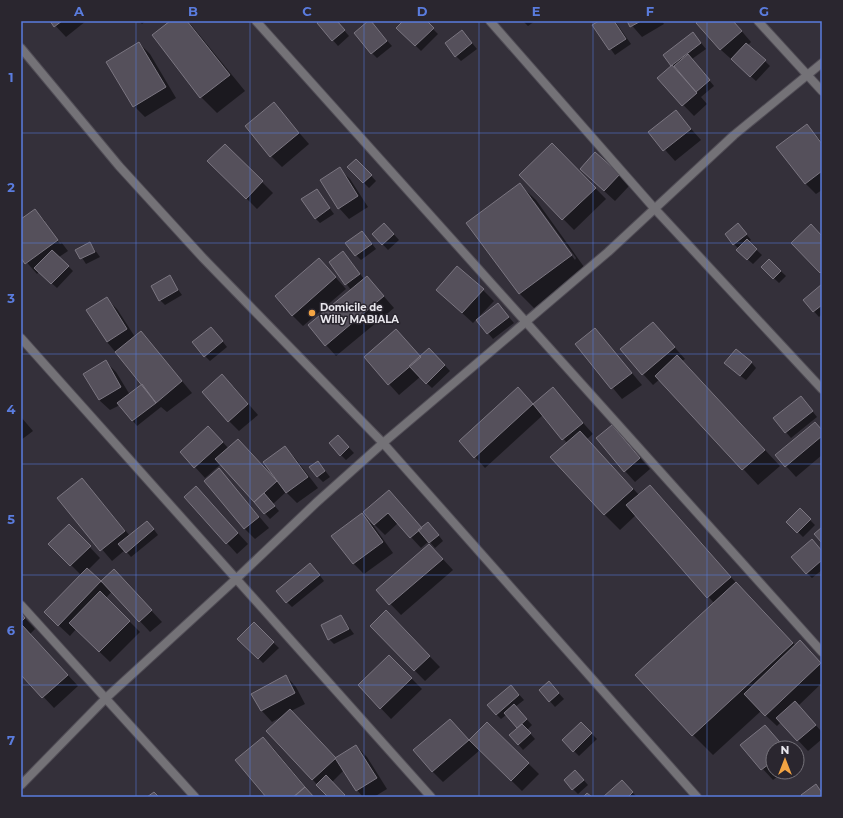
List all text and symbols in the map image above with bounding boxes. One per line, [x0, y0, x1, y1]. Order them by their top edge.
text: A [73, 3, 85, 19]
text: B [188, 3, 198, 19]
text: C [302, 3, 312, 19]
text: D [417, 3, 428, 19]
text: E [532, 3, 541, 19]
text: F [646, 3, 654, 19]
text: G [759, 3, 769, 19]
text: 1 [8, 69, 14, 85]
text: 2 [7, 179, 15, 195]
text: 3 [6, 290, 15, 306]
place label: Domicile de Willy MABIALA [320, 301, 399, 326]
marker: Domicile de Willy MABIALA [307, 308, 317, 318]
text: 4 [7, 401, 16, 417]
text: 5 [7, 511, 15, 527]
text: 6 [7, 622, 16, 638]
text: 7 [7, 732, 15, 748]
north arrow [765, 740, 805, 780]
text: N [781, 743, 789, 757]

